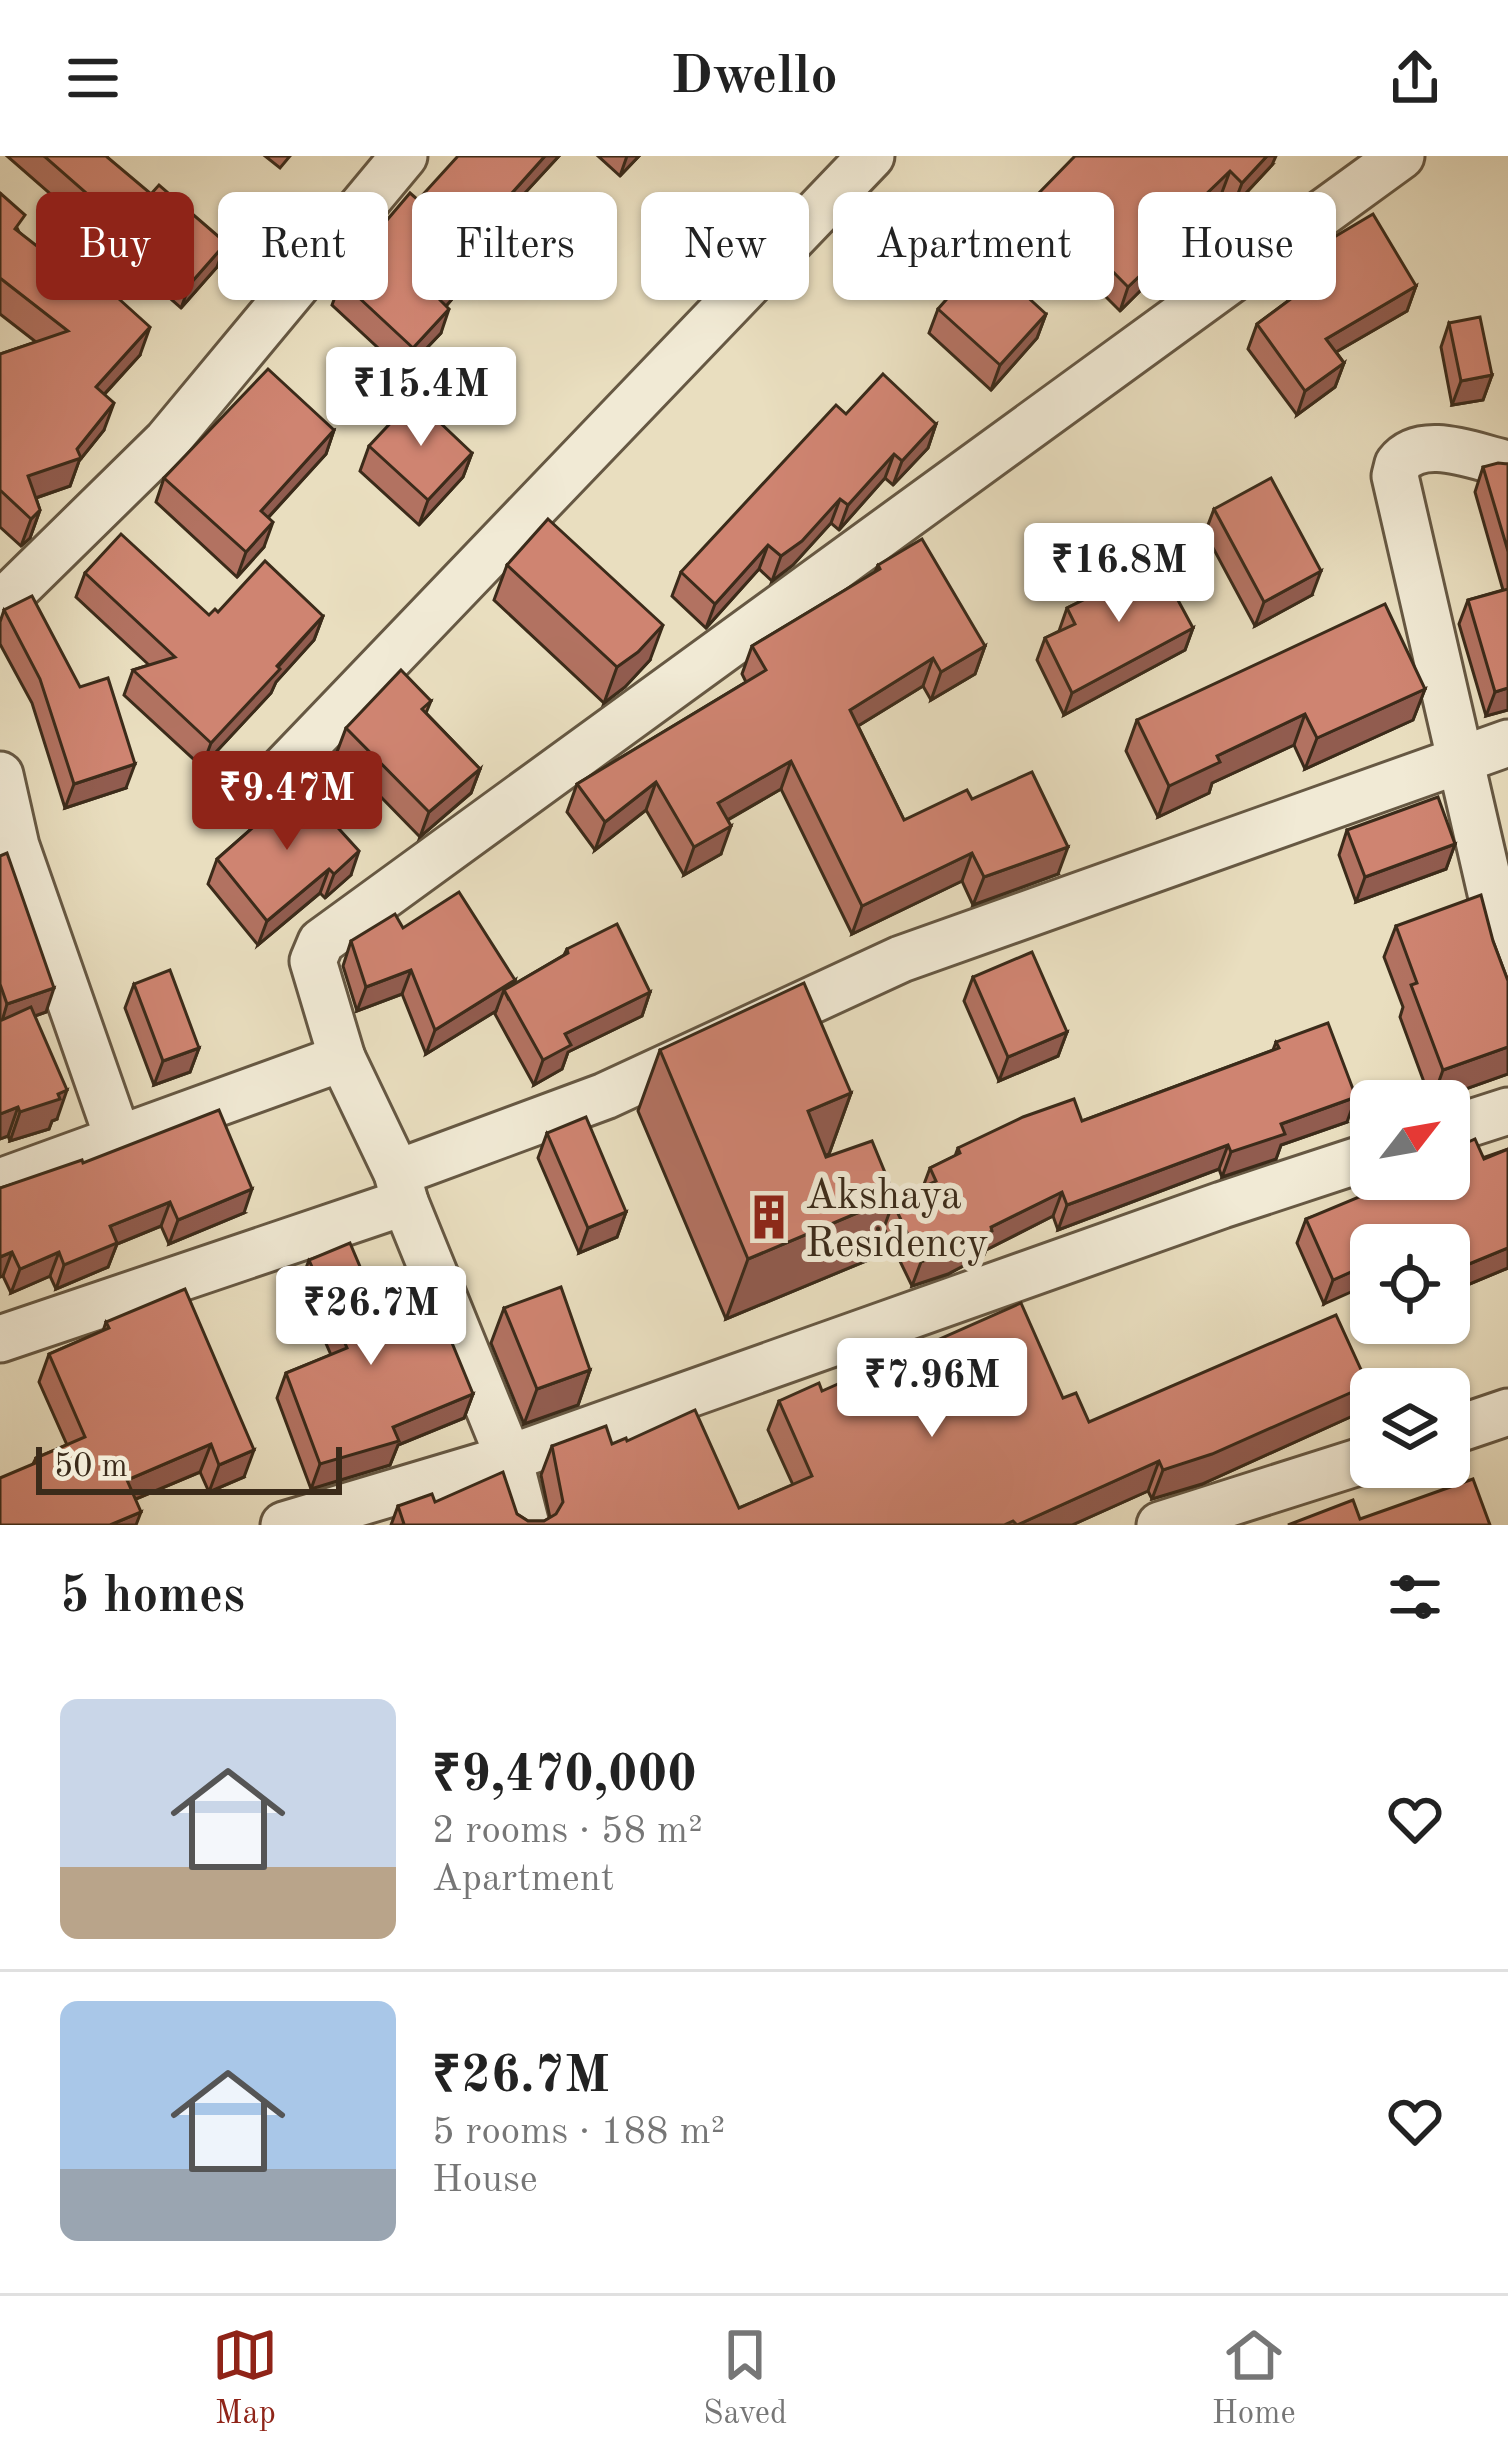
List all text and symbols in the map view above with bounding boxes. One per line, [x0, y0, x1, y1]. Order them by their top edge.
icon: menu [60, 45, 126, 111]
icon: share [1382, 45, 1448, 111]
text: Dwello [670, 51, 838, 105]
chip: Buy [36, 192, 194, 300]
chip: Rent [218, 192, 388, 300]
chip: Filters [412, 192, 617, 300]
chip: New [641, 192, 809, 300]
chip: Apartment [833, 192, 1114, 300]
chip: House [1138, 192, 1336, 300]
pin: ₹15.4M [323, 347, 519, 449]
text: ₹15.4M [353, 366, 489, 405]
pin: ₹16.8M [1021, 523, 1217, 625]
text: ₹16.8M [1051, 542, 1187, 581]
pin: ₹9.47M [189, 751, 385, 853]
text: ₹9.47M [219, 770, 355, 809]
north arrow [1350, 1080, 1470, 1200]
map controls [1350, 1080, 1470, 1488]
place label: Akshaya Residency [805, 1176, 988, 1266]
building icon: Akshaya Residency [744, 1192, 794, 1242]
button: locate [1350, 1224, 1470, 1344]
pin: ₹26.7M [273, 1266, 469, 1368]
text: ₹26.7M [303, 1285, 439, 1324]
pin: ₹7.96M [834, 1338, 1030, 1440]
text: ₹7.96M [864, 1357, 1000, 1396]
button: layers [1350, 1368, 1470, 1488]
scale bar [36, 1441, 342, 1494]
text: 50 m [54, 1451, 128, 1484]
icon: filters [1382, 1564, 1448, 1630]
text: 5 homes [60, 1572, 245, 1623]
icon: home [156, 1747, 300, 1891]
text: ₹9,470,000 [432, 1751, 697, 1802]
icon: heart [1382, 1786, 1448, 1852]
text: 2 rooms · 58 m² [432, 1812, 703, 1851]
text: Apartment [432, 1860, 615, 1899]
icon: home [156, 2049, 300, 2193]
text: ₹26.7M [432, 2052, 610, 2103]
icon: heart [1382, 2088, 1448, 2154]
text: 5 rooms · 188 m² [432, 2113, 725, 2152]
text: House [432, 2161, 538, 2200]
tab: Map [212, 2322, 278, 2435]
tab: Saved [703, 2322, 787, 2435]
tab: Home [1212, 2322, 1296, 2435]

